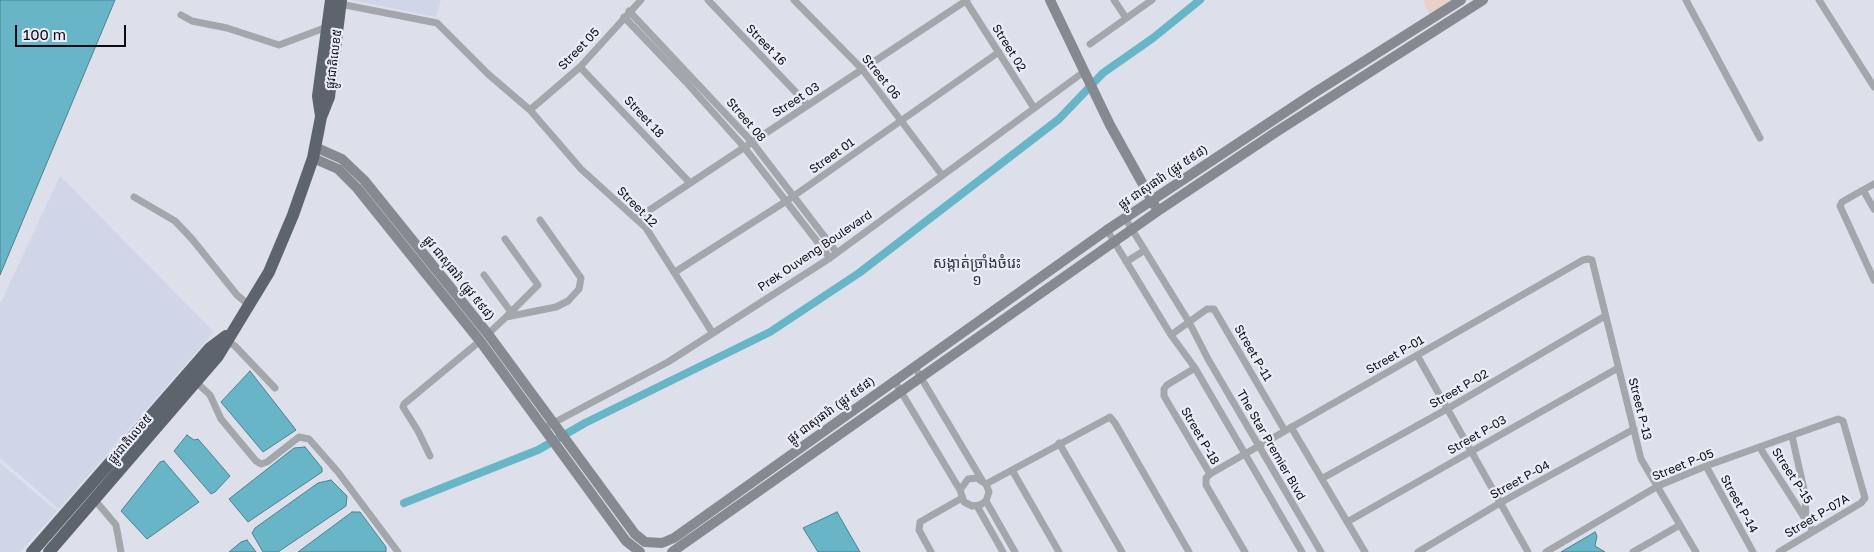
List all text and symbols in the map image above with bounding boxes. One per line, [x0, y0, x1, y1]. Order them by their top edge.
scale bar [18, 15, 129, 47]
street label: Street 16 [743, 21, 789, 69]
street label: Street 02 [989, 22, 1029, 74]
text: 100 m [23, 25, 66, 43]
street label: Street 05 [555, 25, 603, 73]
street label: ផ្លូវជាតិលេខ៥ [323, 28, 345, 90]
street label: Street 06 [859, 52, 903, 102]
street label: Street 03 [770, 80, 822, 120]
street label: Street 18 [621, 93, 667, 141]
street label: Street 08 [723, 95, 769, 145]
street label: Street 01 [807, 135, 857, 177]
street label: ផ្លូវ ជាសុផារ៉ា (ផ្លូវ ៥៩៨) [1116, 142, 1210, 212]
street label: Street 12 [614, 184, 660, 230]
street label: Prek Ouveng Boulevard [755, 207, 875, 295]
street label: ផ្លូវ ជាសុផារ៉ា (ផ្លូវ ៥៩៨) [420, 233, 498, 323]
district label: សង្កាត់ច្រាំងចំរេះ ១ [933, 254, 1021, 289]
street label: Street P-11 [1231, 322, 1275, 384]
street label: Street P-01 [1364, 333, 1426, 377]
street label: Street P-02 [1427, 366, 1491, 412]
street label: ផ្លូវ ជាសុផារ៉ា (ផ្លូវ ៥៩៨) [784, 373, 878, 447]
street label: Street P-13 [1625, 376, 1655, 442]
street label: The Star Premier Blvd [1234, 387, 1308, 503]
street label: Street P-18 [1178, 405, 1222, 467]
street label: ផ្លូវជាតិលេខ៥ [105, 412, 155, 466]
street label: Street P-03 [1445, 412, 1509, 458]
street label: Street P-15 [1769, 445, 1815, 507]
street label: Street P-05 [1650, 446, 1716, 484]
street label: Street P-04 [1488, 458, 1552, 502]
street label: Street P-14 [1717, 472, 1761, 536]
street label: Street P-07A [1782, 491, 1852, 541]

